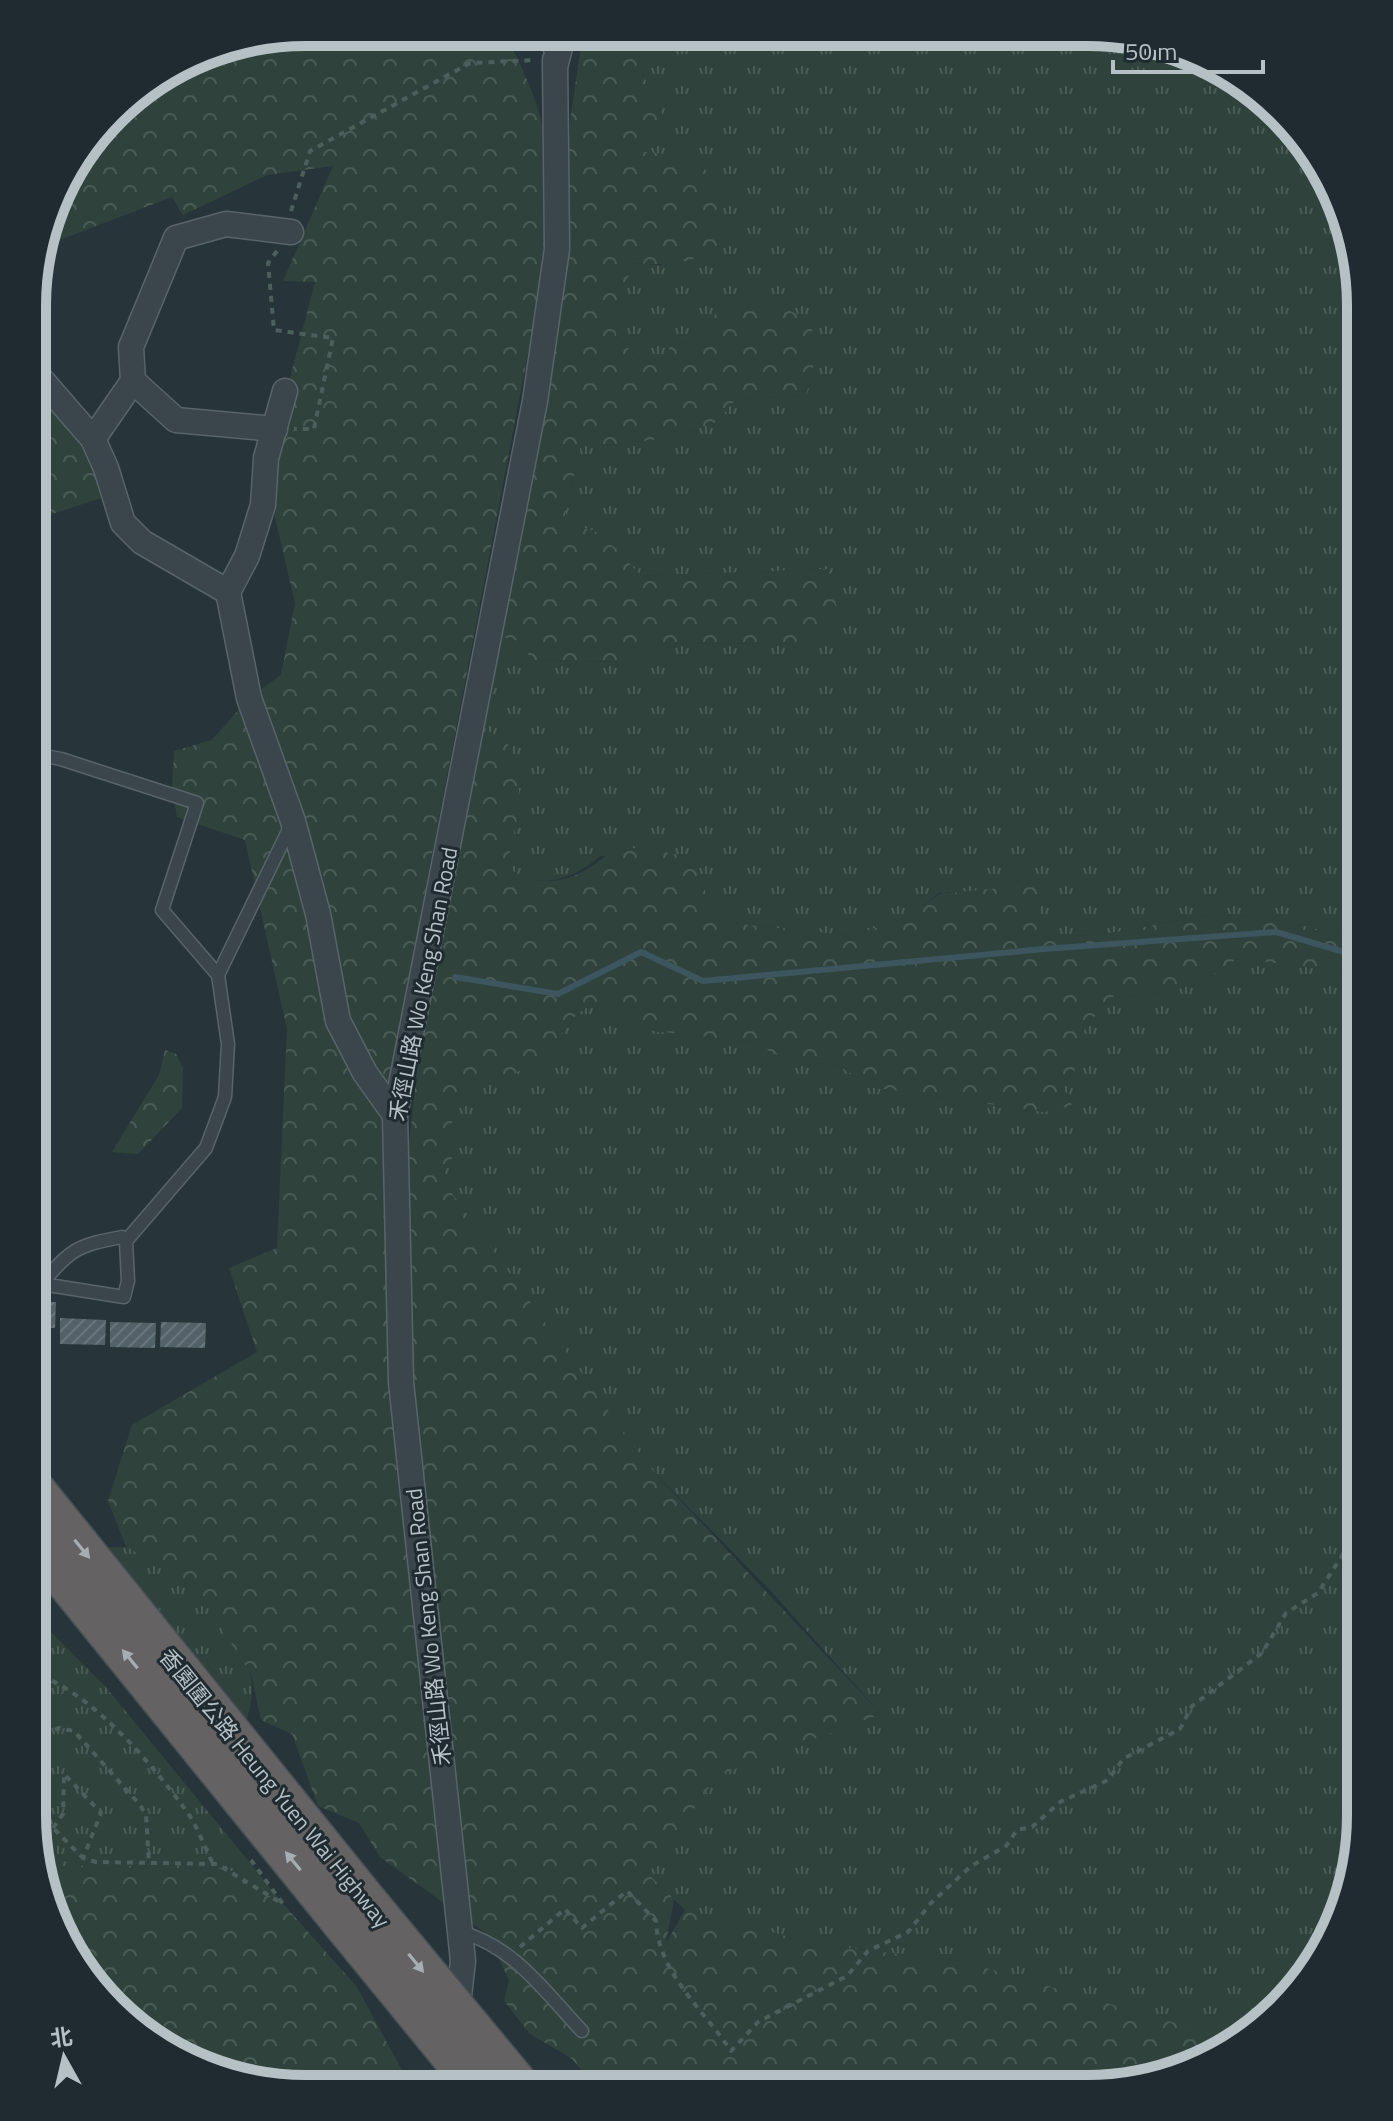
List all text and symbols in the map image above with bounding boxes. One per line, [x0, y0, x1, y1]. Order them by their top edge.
scale bar [1113, 24, 1263, 74]
text: 50 m [1125, 33, 1177, 69]
street label: 禾徑山路 Wo Keng Shan Road [380, 844, 466, 1124]
street label: 禾徑山路 Wo Keng Shan Road [397, 1487, 459, 1767]
one-way arrow [73, 1539, 89, 1559]
street label: 香園圍公路 Heung Yuen Wai Highway [151, 1641, 399, 1935]
one-way arrow [122, 1649, 138, 1669]
one-way arrow [285, 1851, 302, 1871]
one-way arrow [408, 1952, 425, 1973]
north arrow [24, 2017, 104, 2097]
text: 北 [48, 2019, 74, 2056]

